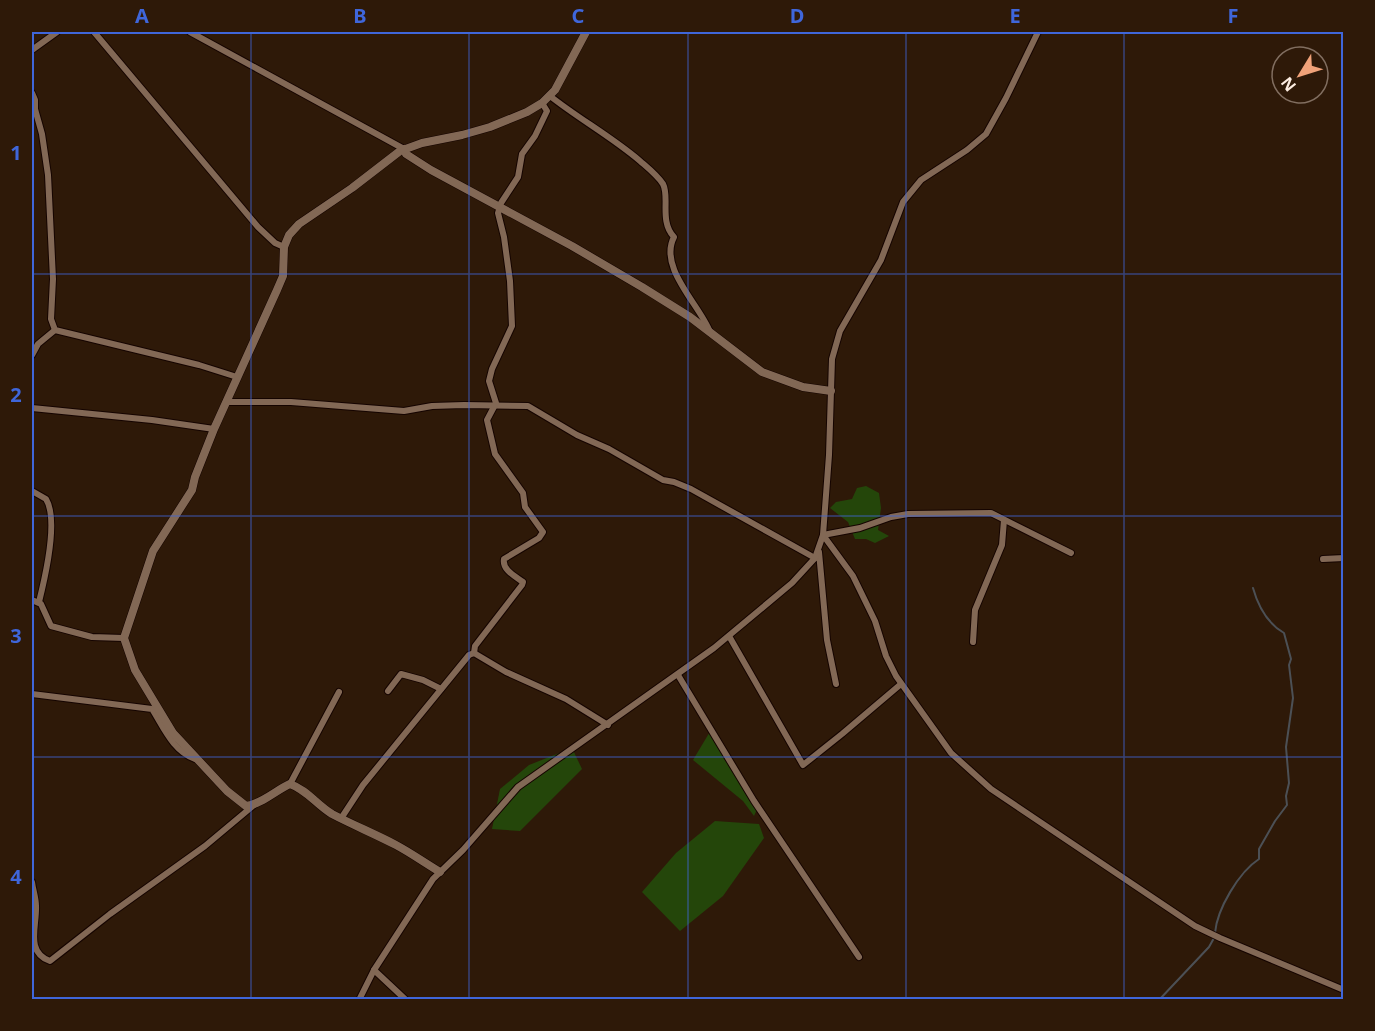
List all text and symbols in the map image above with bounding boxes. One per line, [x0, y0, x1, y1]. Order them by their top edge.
text: A [135, 2, 149, 29]
text: B [353, 2, 367, 29]
text: C [572, 2, 585, 29]
text: D [790, 2, 804, 29]
text: E [1009, 2, 1021, 29]
text: F [1228, 2, 1238, 29]
north arrow [1270, 45, 1330, 105]
text: N [1276, 72, 1301, 96]
text: 1 [10, 139, 22, 166]
text: 2 [10, 381, 22, 408]
text: 3 [10, 622, 22, 649]
text: 4 [10, 863, 22, 890]

